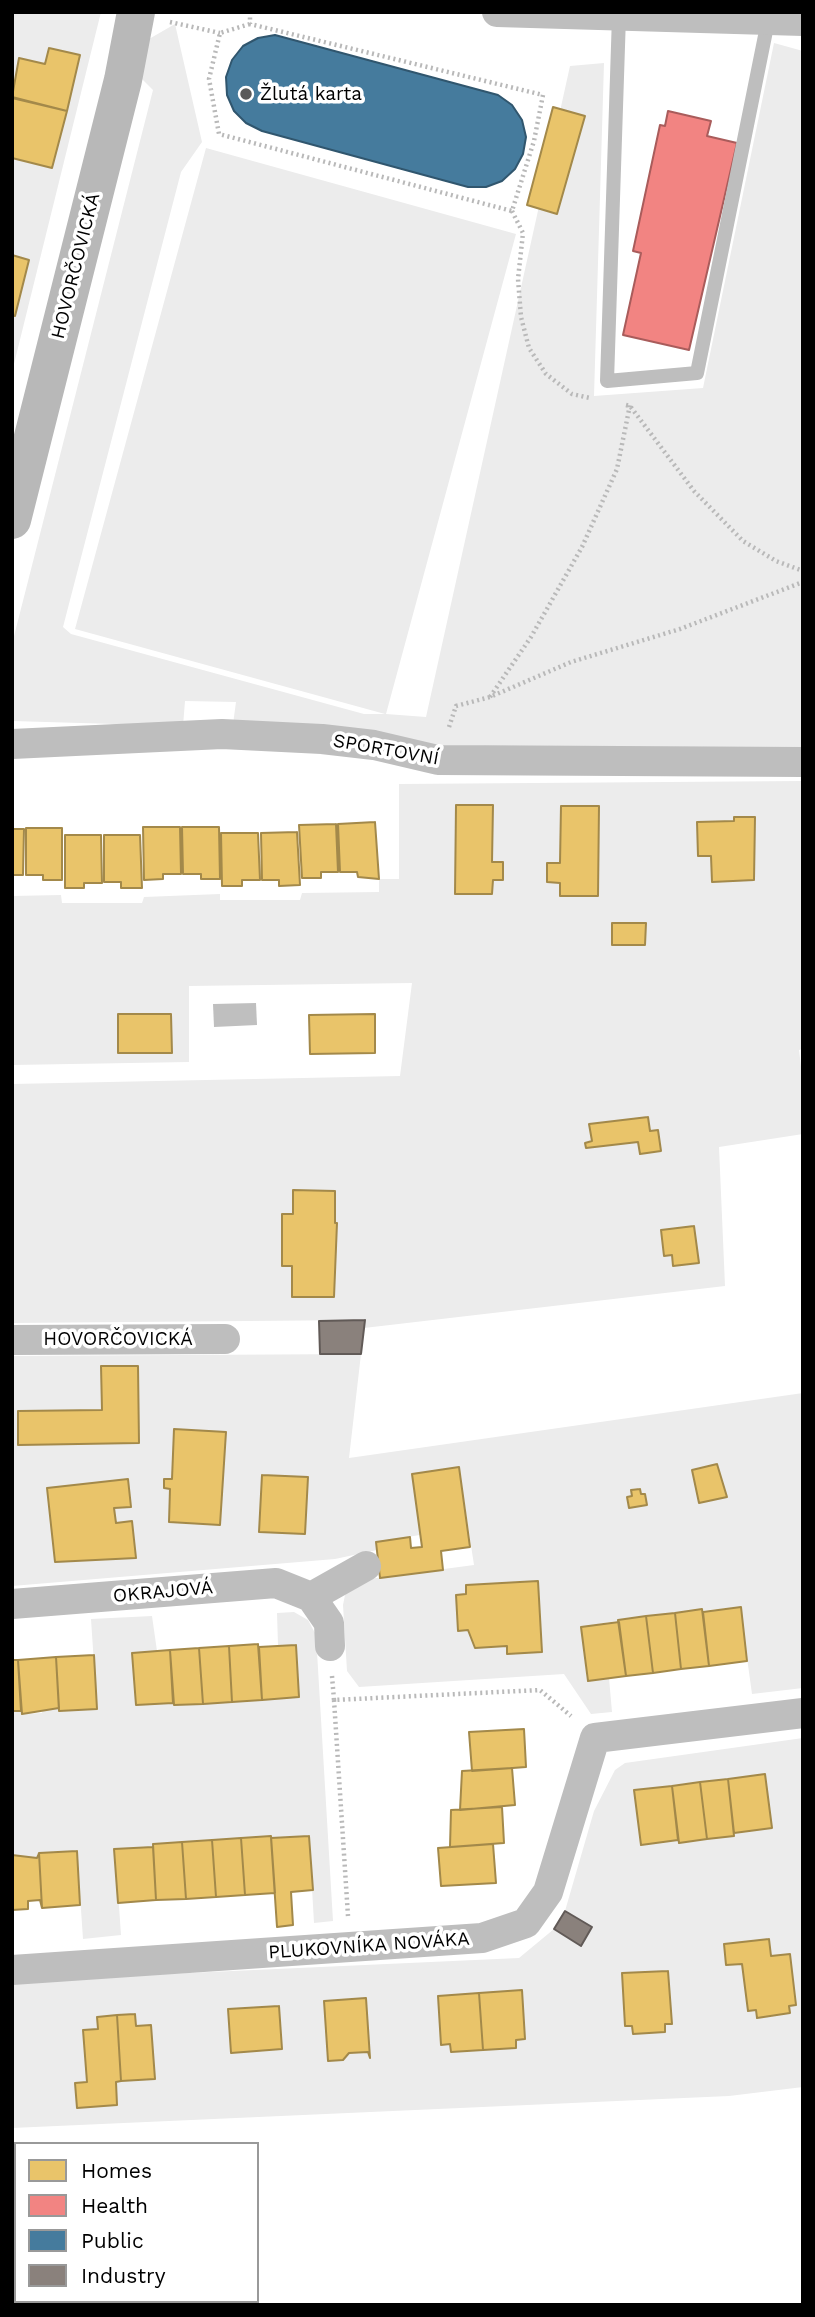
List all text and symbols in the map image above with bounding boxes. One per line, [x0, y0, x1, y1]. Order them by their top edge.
place label: Žlutá karta [260, 83, 362, 105]
marker: Žlutá karta [238, 86, 254, 102]
street label: HOVORČOVICKÁ [47, 191, 105, 341]
street label: SPORTOVNÍ [331, 729, 441, 771]
street label: HOVORČOVICKÁ [43, 1328, 193, 1350]
street label: OKRAJOVÁ [112, 1576, 214, 1608]
street label: PLUKOVNÍKA NOVÁKA [268, 1928, 470, 1964]
legend [14, 2142, 259, 2303]
text: Homes [81, 2158, 152, 2183]
text: Health [81, 2193, 148, 2218]
text: Public [81, 2228, 144, 2253]
text: Industry [81, 2263, 166, 2288]

